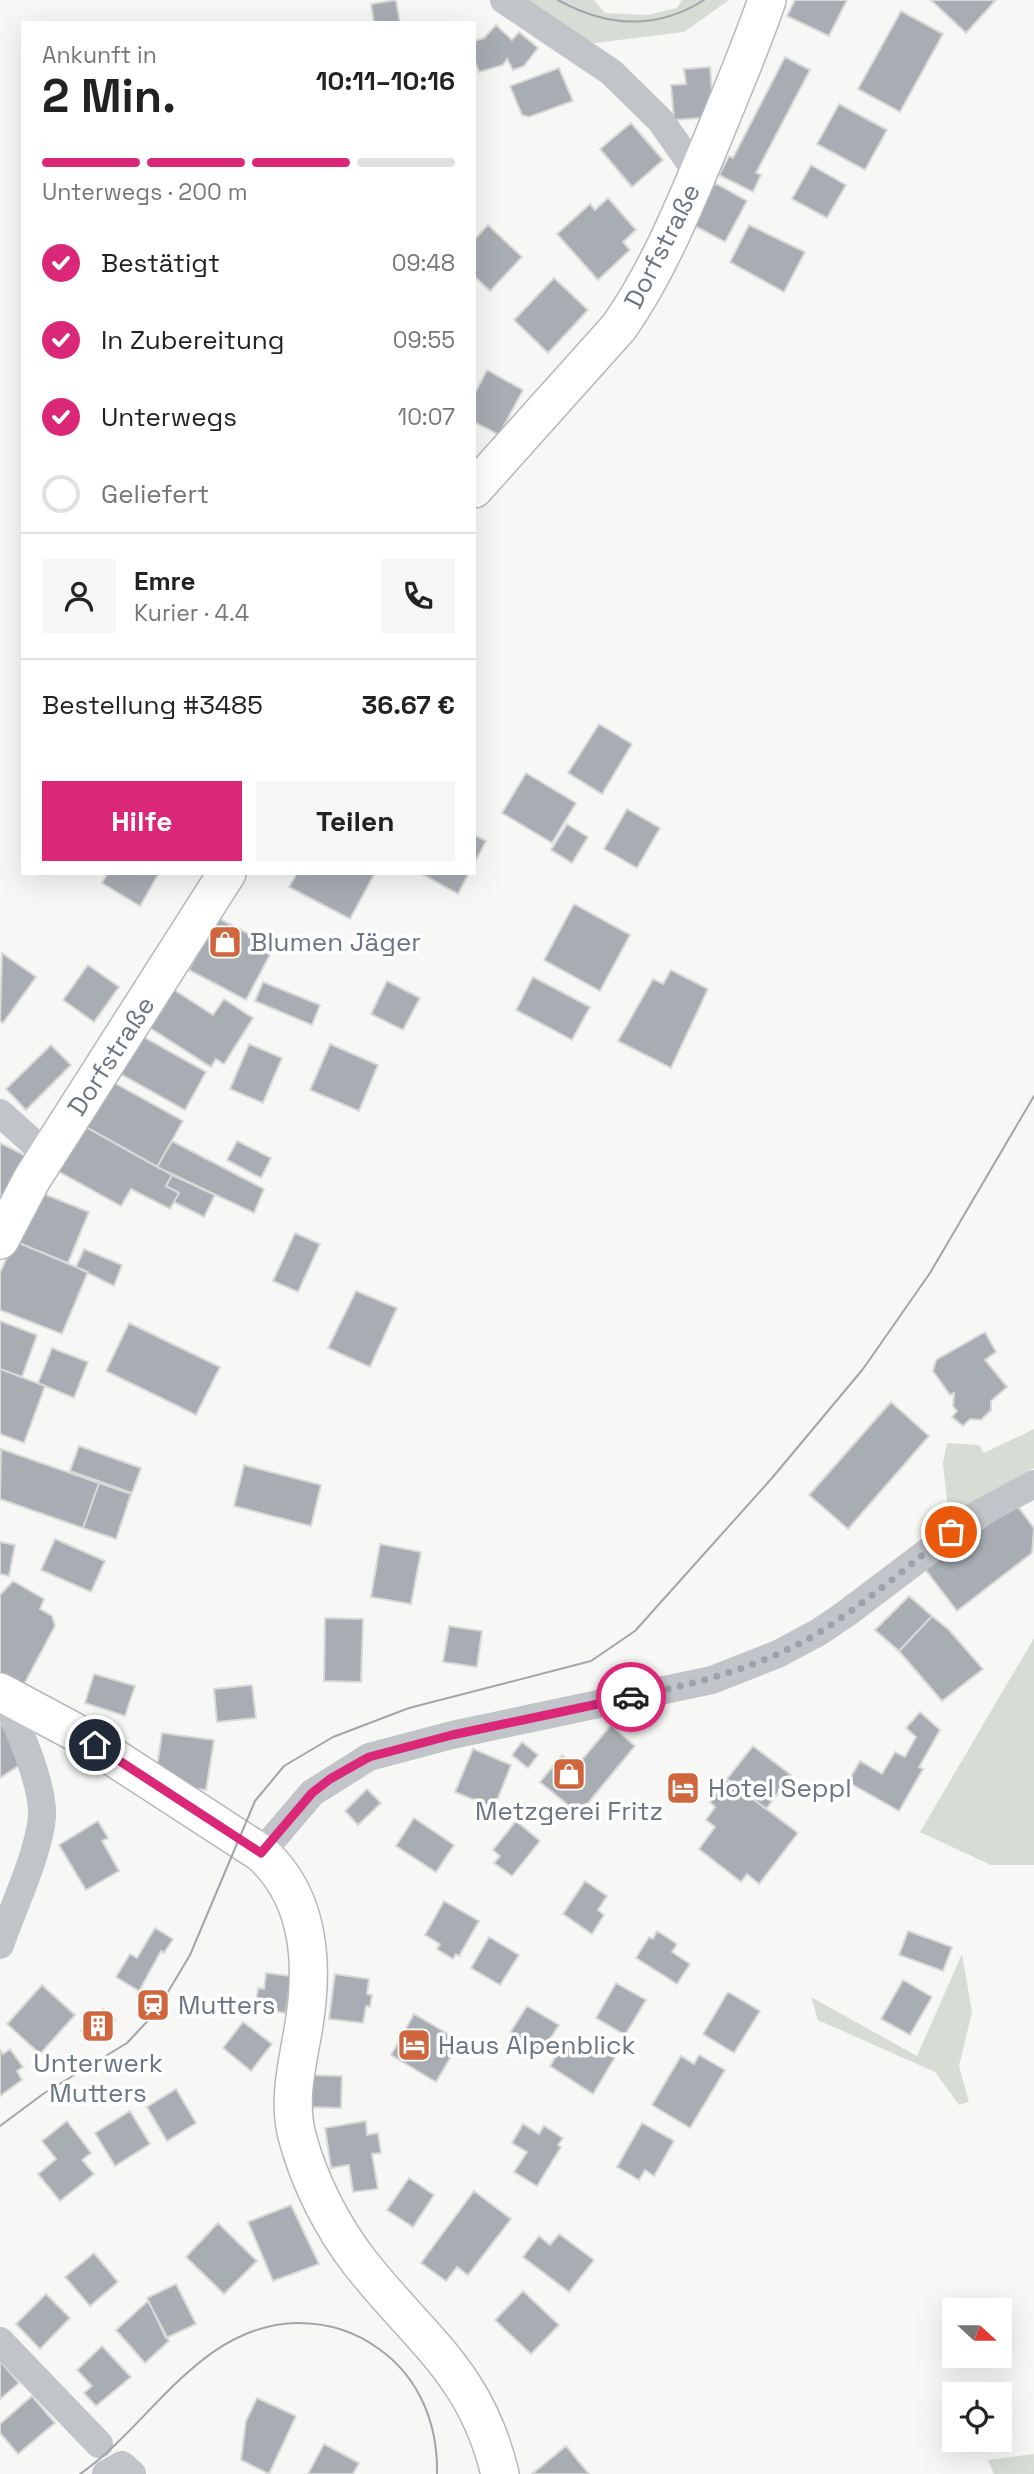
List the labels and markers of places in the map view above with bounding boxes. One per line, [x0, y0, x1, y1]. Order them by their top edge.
shop icon: Blumen Jäger [206, 923, 244, 961]
place label: Blumen Jäger [250, 925, 421, 959]
pin [921, 1502, 981, 1562]
pin [65, 1715, 125, 1775]
shop icon: Metzgerei Fritz [550, 1755, 588, 1793]
hotel icon: Hotel Seppl [664, 1769, 702, 1807]
place label: Hotel Seppl [708, 1771, 852, 1805]
place label: Metzgerei Fritz [475, 1794, 663, 1828]
station icon: Mutters [134, 1986, 172, 2024]
place label: Mutters [178, 1988, 275, 2022]
building icon: Unterwerk Mutters [79, 2007, 117, 2045]
hotel icon: Haus Alpenblick [395, 2026, 433, 2064]
place label: Haus Alpenblick [438, 2028, 635, 2062]
place label: Unterwerk Mutters [33, 2046, 163, 2110]

